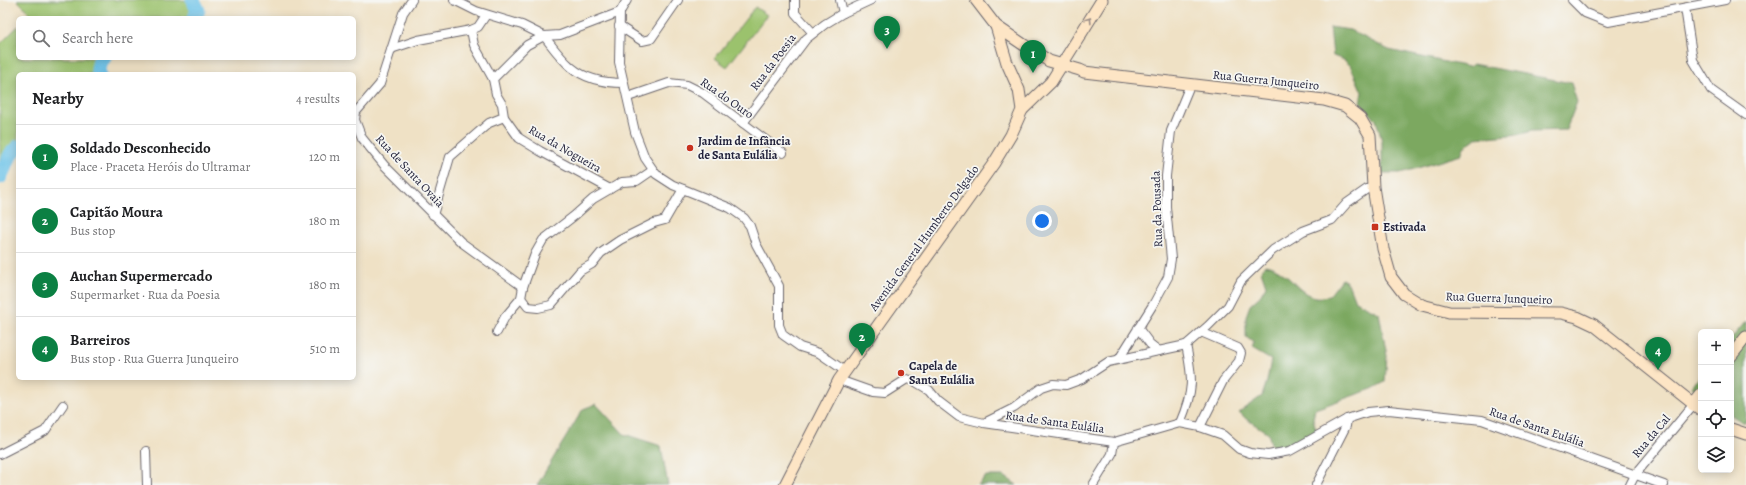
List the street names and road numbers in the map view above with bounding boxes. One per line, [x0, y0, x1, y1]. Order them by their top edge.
street label: Rua da Poesia [746, 30, 800, 94]
street label: Rua Guerra Junqueiro [1212, 66, 1320, 94]
street label: Rua do Ouro [697, 74, 757, 122]
street label: Rua da Nogueira [526, 122, 605, 177]
street label: Rua de Santa Ovaia [372, 131, 448, 211]
street label: Avenida General Humberto Delgado [865, 162, 982, 315]
street label: Rua da Pousada [1148, 170, 1166, 248]
street label: Rua Guerra Junqueiro [1445, 288, 1553, 308]
street label: Rua de Santa Eulália [1487, 403, 1587, 451]
street label: Rua de Santa Eulália [1005, 407, 1106, 437]
street label: Rua da Cal [1628, 411, 1674, 461]

